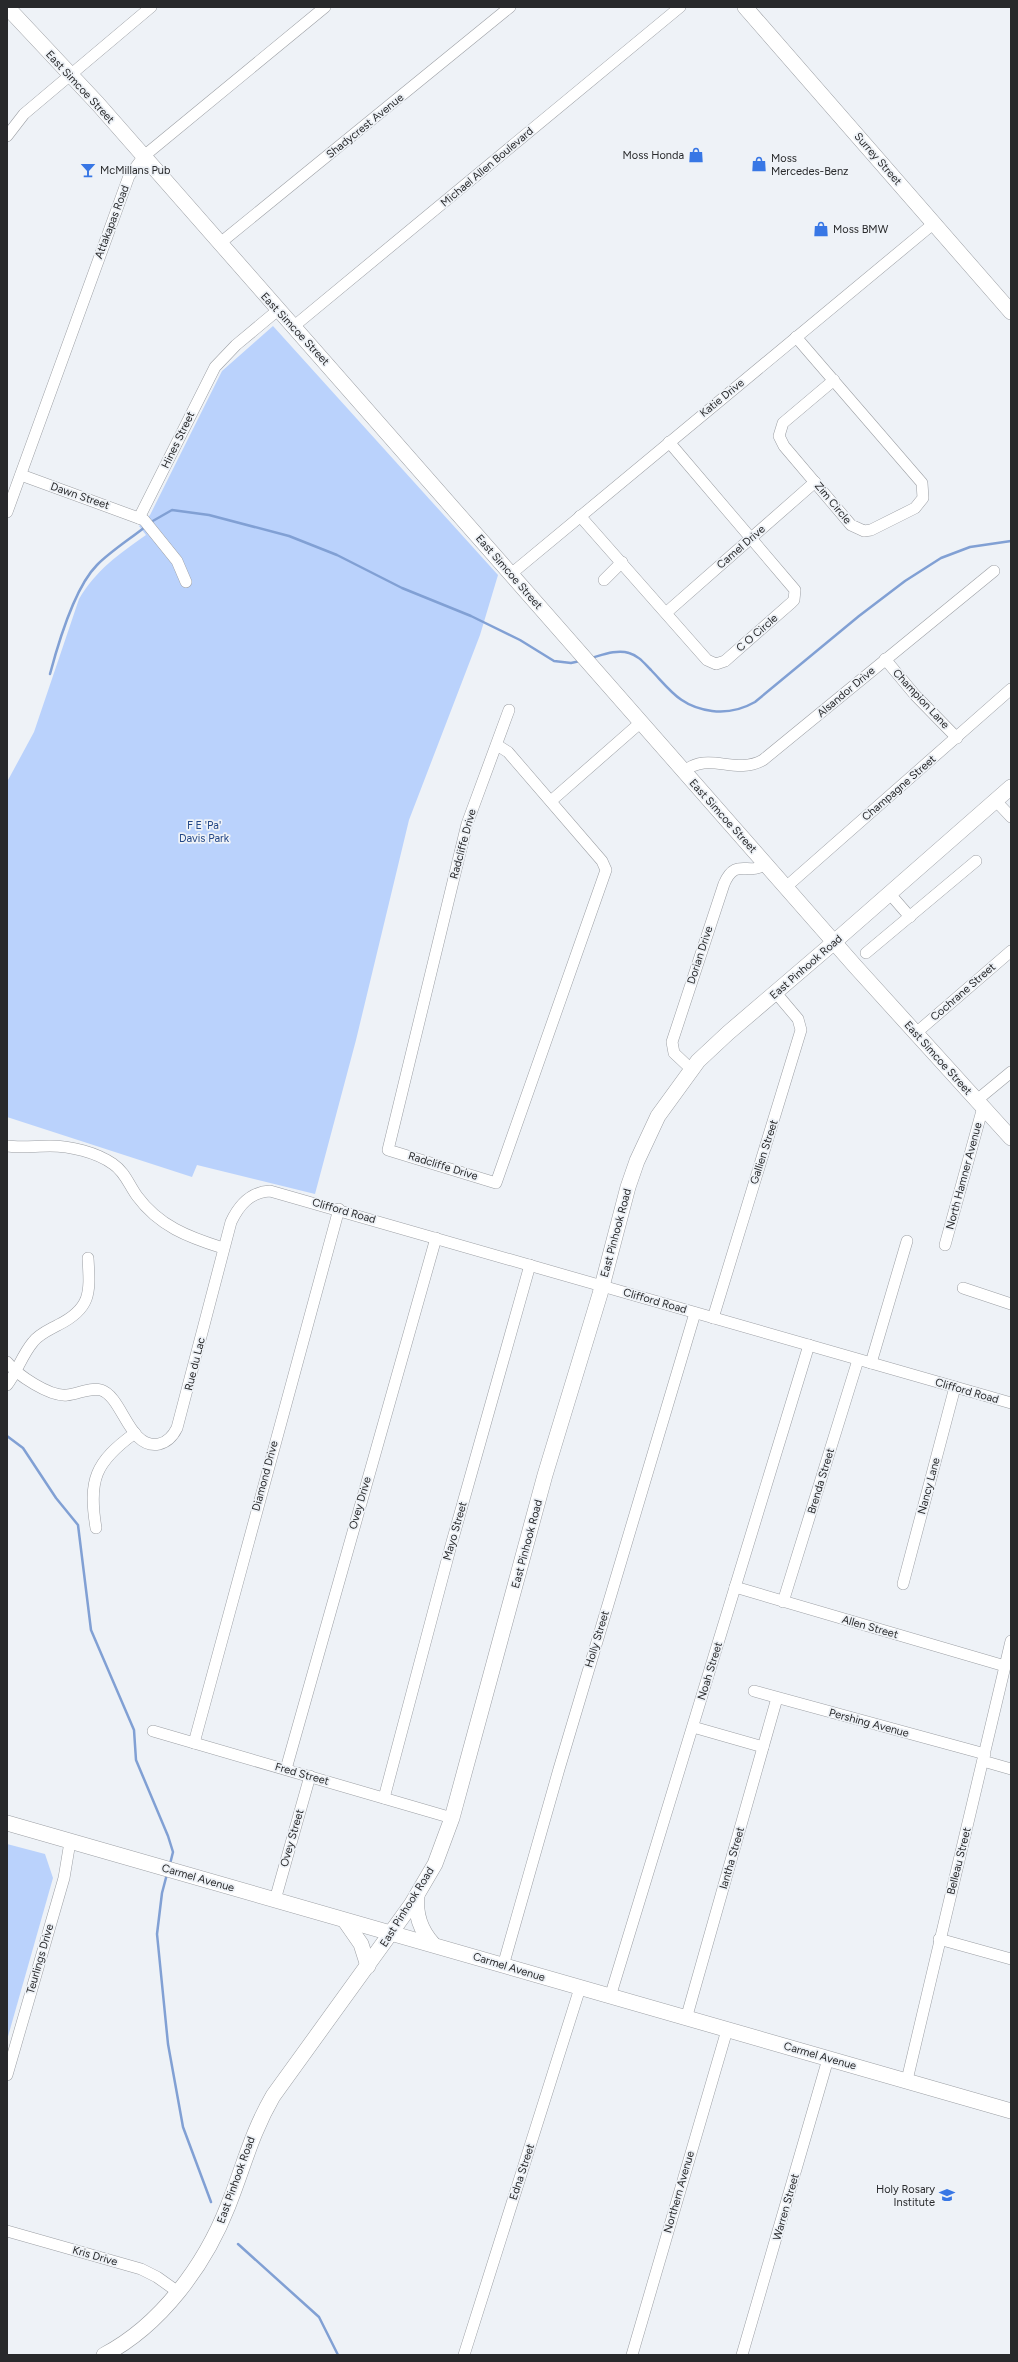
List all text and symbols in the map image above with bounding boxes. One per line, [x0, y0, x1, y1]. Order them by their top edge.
street label: East Simcoe Street [43, 48, 117, 126]
street label: Shadycrest Avenue [324, 91, 406, 161]
street label: Michael Allen Boulevard [438, 125, 536, 209]
street label: Surrey Street [852, 130, 904, 188]
shop icon: Moss Honda [687, 146, 705, 164]
place label: Moss Honda [623, 149, 684, 162]
place label: Moss Mercedes-Benz [771, 152, 848, 178]
shop icon: Moss Mercedes-Benz [750, 155, 768, 173]
bar icon: McMillans Pub [79, 161, 97, 179]
place label: McMillans Pub [100, 164, 170, 177]
street label: Attakapas Road [92, 184, 132, 260]
shop icon: Moss BMW [812, 220, 830, 238]
place label: Moss BMW [833, 223, 889, 236]
street label: East Simcoe Street [258, 290, 332, 368]
street label: Katie Drive [697, 376, 747, 420]
street label: Hines Street [159, 409, 197, 471]
street label: Dawn Street [49, 480, 111, 512]
street label: Zim Circle [812, 480, 854, 526]
street label: Camel Drive [714, 523, 768, 571]
street label: East Simcoe Street [473, 532, 545, 612]
street label: C O Circle [734, 612, 780, 654]
street label: Alsandor Drive [814, 664, 878, 720]
street label: Champion Lane [890, 666, 952, 732]
street label: Champagne Street [860, 752, 938, 824]
street label: East Simcoe Street [687, 776, 759, 856]
street label: Radcliffe Drive [447, 807, 479, 881]
park label: F E 'Pa' Davis Park [179, 819, 230, 845]
street label: Dorian Drive [685, 924, 715, 986]
street label: East Pinhook Road [767, 932, 845, 1002]
street label: Cochrane Street [928, 960, 998, 1024]
street label: East Simcoe Street [902, 1018, 974, 1098]
street label: Gallien Street [747, 1118, 781, 1186]
street label: North Hamner Avenue [943, 1121, 985, 1231]
street label: Radcliffe Drive [407, 1149, 479, 1183]
street label: East Pinhook Road [598, 1187, 634, 1279]
street label: Clifford Road [311, 1196, 377, 1226]
street label: Clifford Road [622, 1286, 688, 1316]
street label: Rue du Lac [182, 1336, 208, 1392]
street label: Clifford Road [934, 1376, 1000, 1406]
street label: Diamond Drive [249, 1439, 281, 1513]
street label: Brenda Street [805, 1447, 837, 1515]
street label: Nancy Lane [915, 1456, 943, 1516]
street label: Ovey Drive [346, 1475, 374, 1531]
street label: East Pinhook Road [509, 1498, 545, 1590]
street label: Mayo Street [440, 1500, 470, 1562]
street label: Holly Street [582, 1609, 612, 1669]
street label: Allen Street [840, 1613, 900, 1641]
street label: Noah Street [695, 1640, 725, 1702]
street label: Pershing Avenue [828, 1706, 910, 1740]
street label: Fred Street [274, 1760, 330, 1788]
street label: Ovey Street [278, 1808, 306, 1868]
street label: Iantha Street [717, 1825, 747, 1891]
street label: Belleau Street [944, 1826, 974, 1896]
street label: Carmel Avenue [160, 1861, 236, 1895]
street label: East Pinhook Road [377, 1865, 437, 1949]
street label: Teurlings Drive [24, 1923, 56, 1995]
street label: Carmel Avenue [471, 1950, 547, 1984]
street label: Carmel Avenue [782, 2039, 858, 2073]
street label: East Pinhook Road [214, 2135, 258, 2225]
street label: Edna Street [507, 2142, 537, 2202]
street label: Northern Avenue [661, 2150, 697, 2234]
street label: Warren Street [770, 2172, 802, 2242]
place label: Holy Rosary Institute [876, 2183, 935, 2209]
school or university icon: Holy Rosary Institute [938, 2186, 956, 2204]
street label: Kris Drive [71, 2243, 119, 2269]

